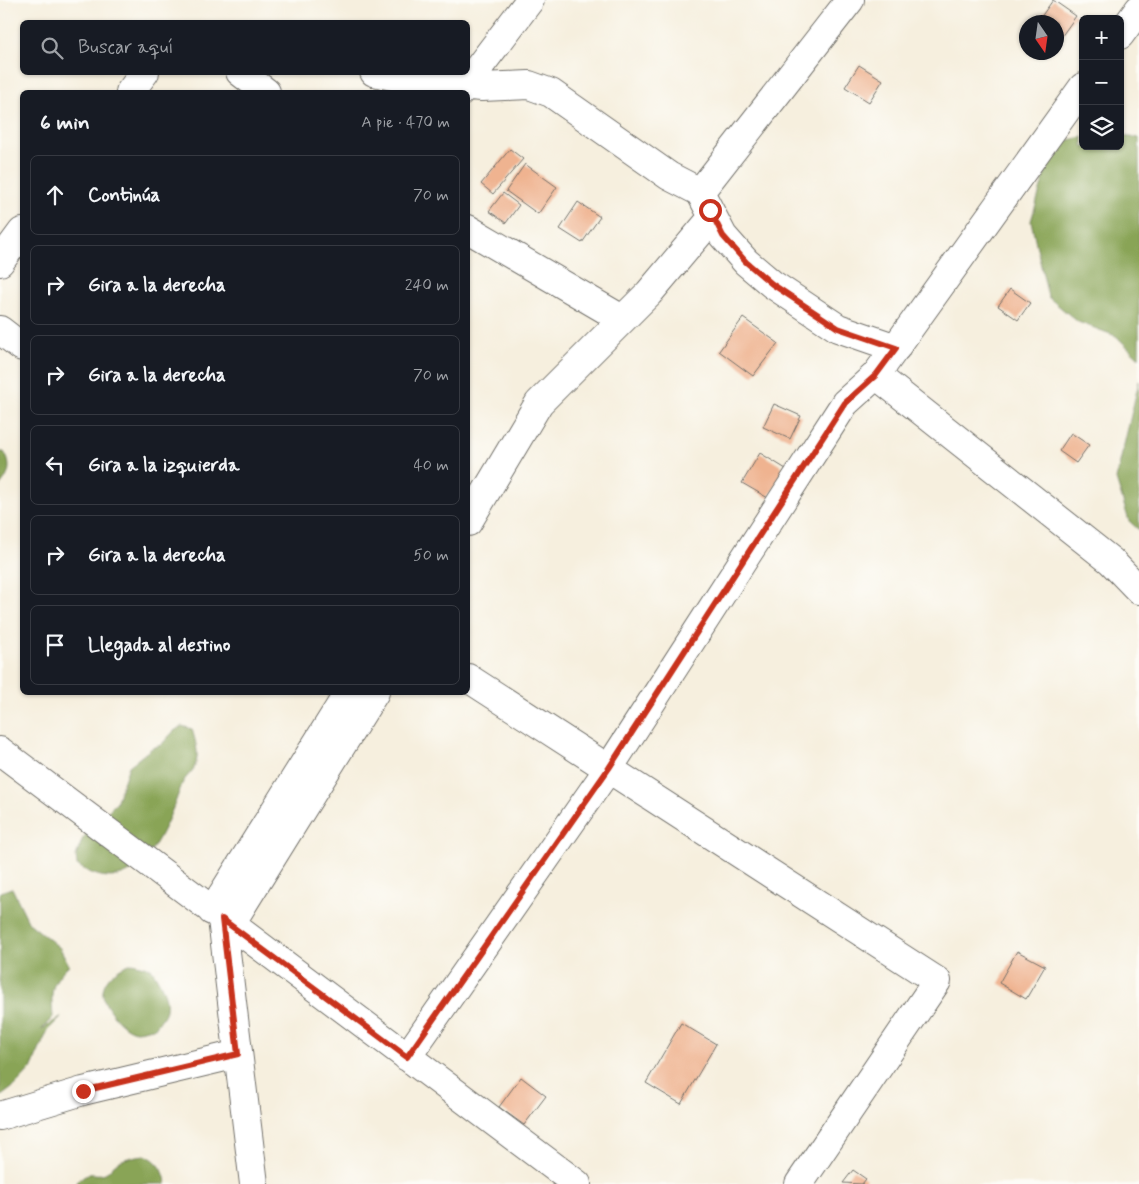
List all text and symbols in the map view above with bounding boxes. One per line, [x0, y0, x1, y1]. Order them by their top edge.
north arrow [1019, 15, 1064, 60]
map controls [1079, 15, 1124, 150]
button: + [1079, 15, 1124, 60]
search box [20, 20, 470, 75]
icon: search [38, 34, 66, 62]
text: Buscar aquí [78, 35, 173, 60]
button: − [1079, 60, 1124, 105]
button: layers [1079, 105, 1124, 150]
text: 6 min [40, 109, 90, 137]
text: A pie · 470 m [361, 112, 450, 133]
icon: ahead [41, 181, 69, 209]
text: Continúa [88, 183, 160, 208]
text: 70 m [413, 185, 449, 206]
route start [699, 199, 722, 222]
icon: right [41, 271, 69, 299]
text: Gira a la derecha [88, 273, 226, 298]
text: 240 m [405, 275, 449, 296]
icon: right [41, 361, 69, 389]
text: Gira a la derecha [88, 363, 226, 388]
text: 70 m [413, 365, 449, 386]
icon: left [41, 451, 69, 479]
text: Gira a la izquierda [88, 453, 239, 478]
text: 40 m [413, 455, 449, 476]
icon: right [41, 541, 69, 569]
text: Gira a la derecha [88, 543, 226, 568]
text: 50 m [413, 545, 449, 566]
icon: arrive [41, 631, 69, 659]
text: Llegada al destino [88, 633, 230, 658]
route end [72, 1080, 95, 1103]

